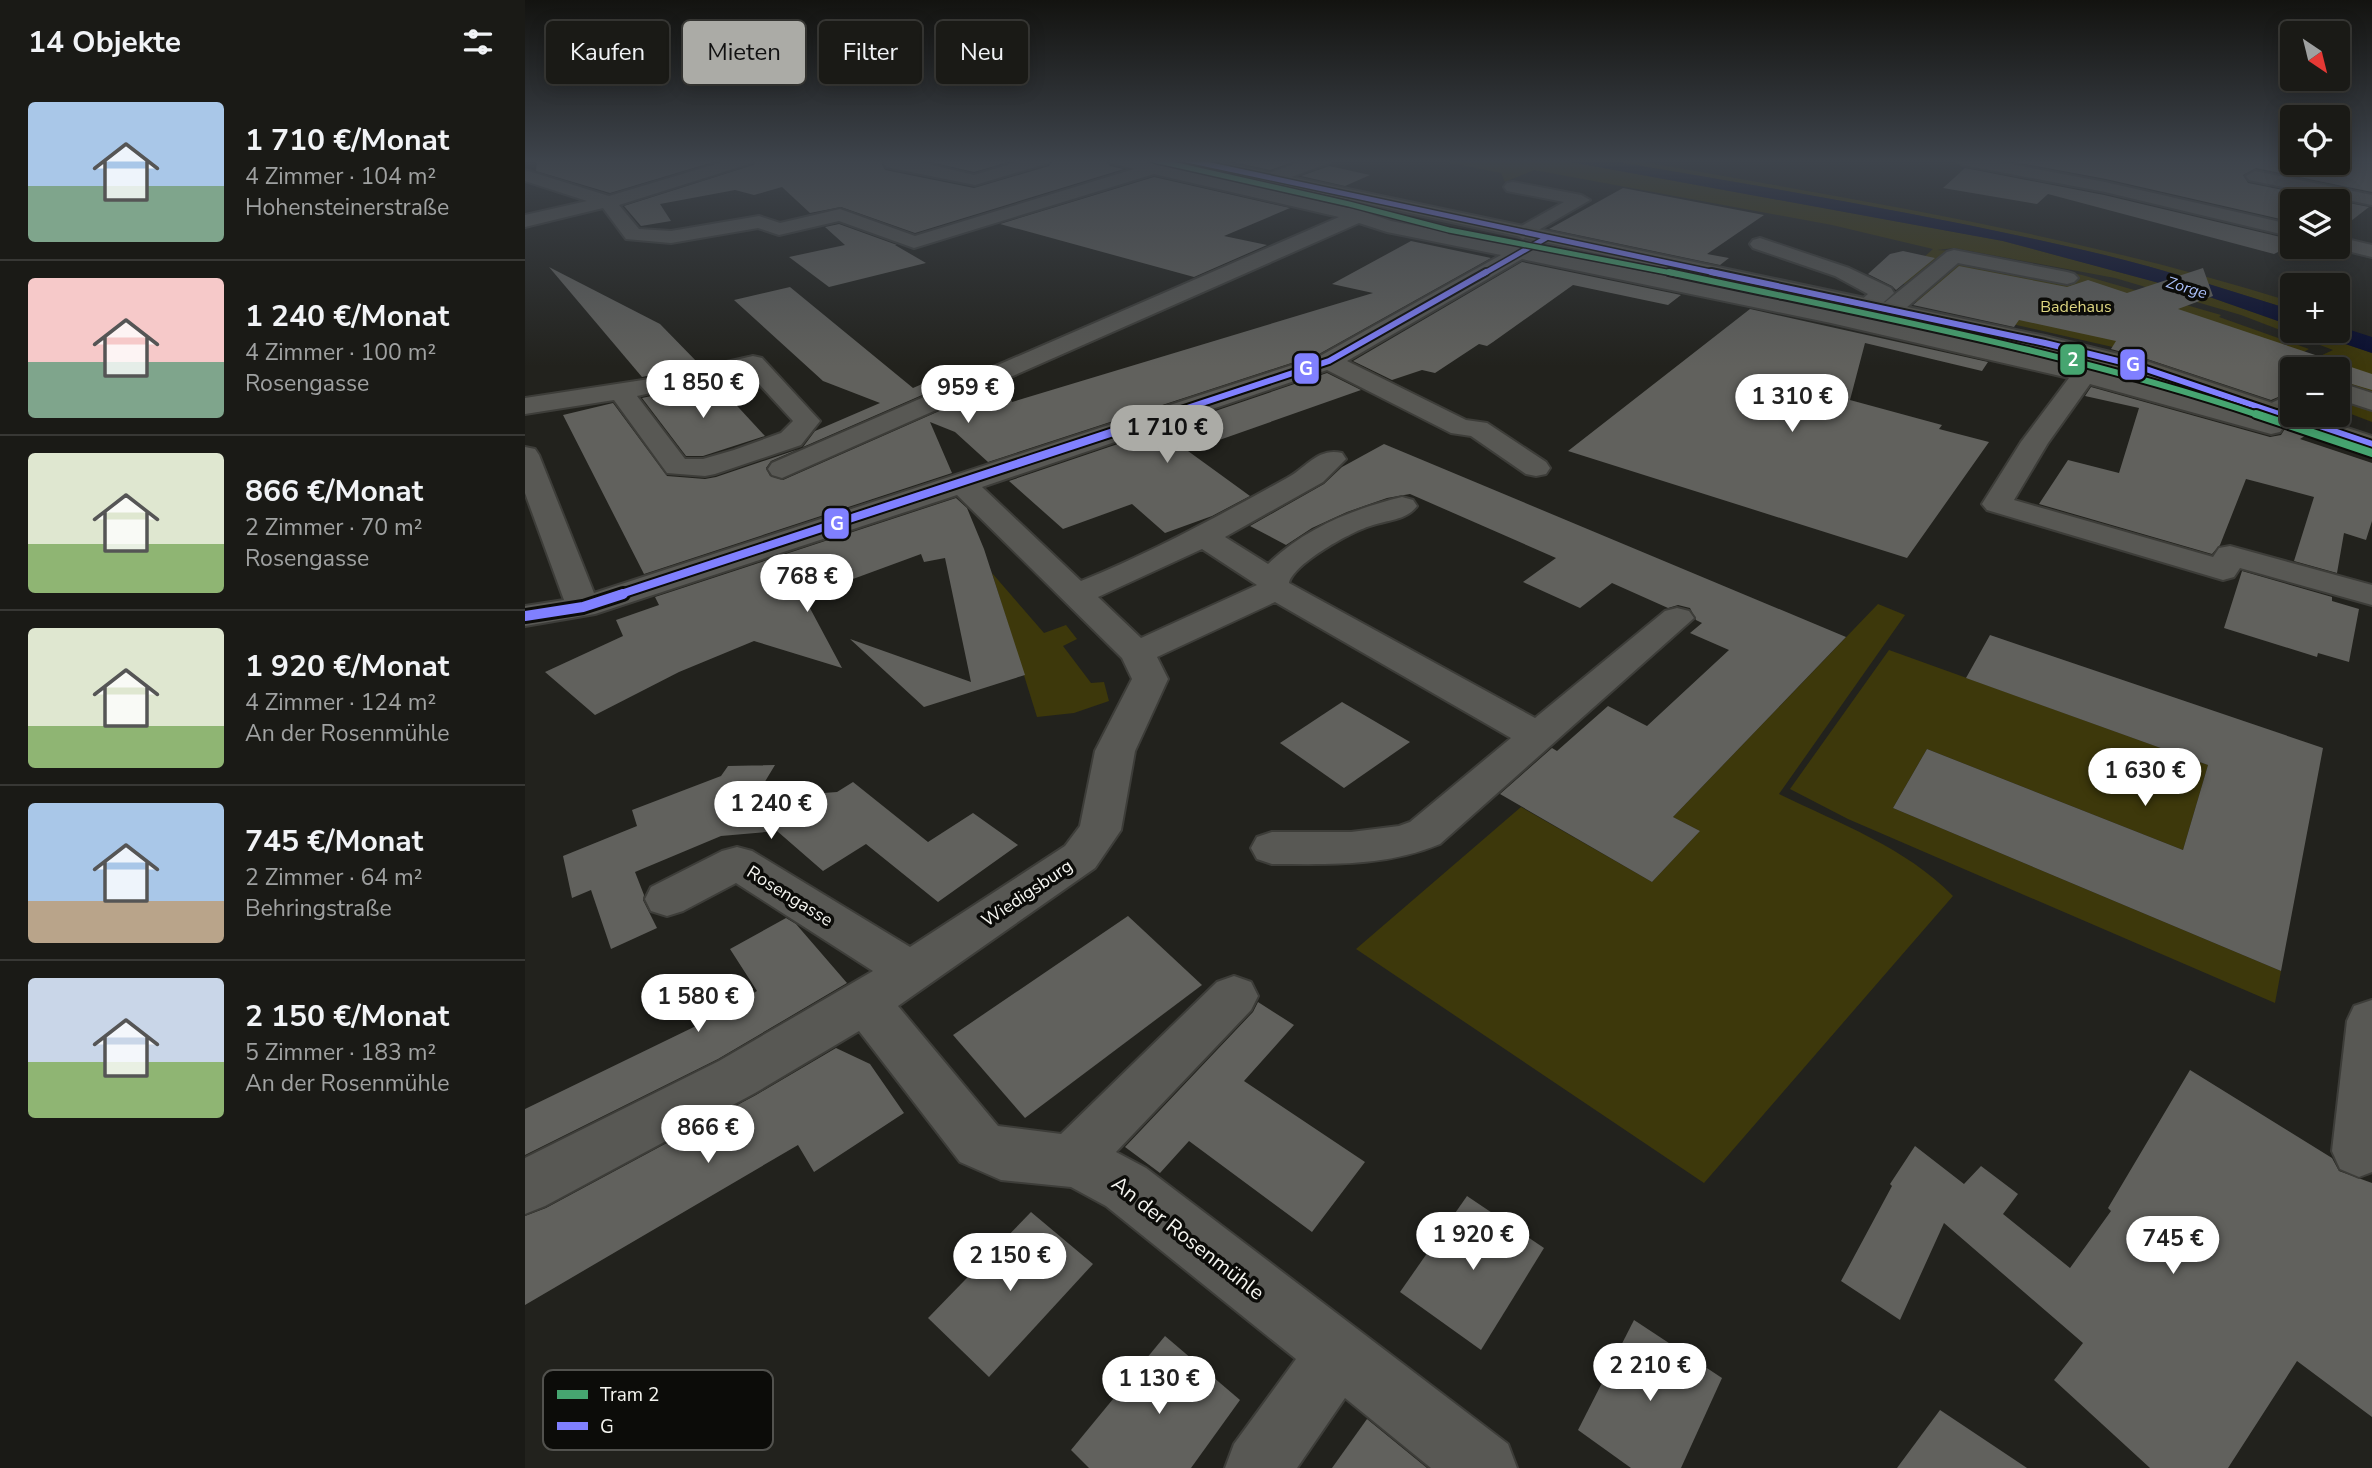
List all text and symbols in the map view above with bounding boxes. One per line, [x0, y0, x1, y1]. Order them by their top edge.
chip: Kaufen [546, 21, 669, 84]
chip: Mieten [683, 21, 805, 84]
chip: Filter [819, 21, 922, 84]
chip: Neu [936, 21, 1028, 84]
north arrow [2280, 21, 2350, 91]
map controls [2280, 21, 2350, 427]
text: 14 Objekte [28, 22, 181, 63]
icon: filters [459, 23, 497, 61]
button: locate [2280, 105, 2350, 175]
text: 1 710 €/Monat [245, 120, 449, 161]
icon: home [84, 130, 168, 214]
text: 4 Zimmer · 104 m² [245, 161, 436, 192]
button: layers [2280, 189, 2350, 259]
text: Hohensteinerstraße [245, 192, 449, 223]
water label: Zorge [2164, 271, 2210, 305]
button: + [2280, 273, 2350, 343]
text: 1 240 €/Monat [245, 296, 449, 337]
park label: Badehaus [2040, 296, 2112, 318]
icon: home [84, 306, 168, 390]
text: 4 Zimmer · 100 m² [245, 337, 436, 368]
line badge: 2 [2059, 343, 2086, 376]
text: 2 [2067, 347, 2079, 373]
line badge: G [2119, 348, 2146, 381]
line badge: G [1293, 352, 1320, 385]
text: G [2126, 352, 2140, 378]
text: G [1299, 356, 1313, 382]
button: − [2280, 357, 2350, 427]
pin: 1 850 € [638, 360, 768, 420]
pin: 959 € [919, 366, 1017, 425]
text: 1 850 € [662, 367, 744, 398]
text: Rosengasse [245, 368, 369, 399]
text: 959 € [937, 372, 999, 403]
pin: 1 310 € [1727, 374, 1857, 434]
text: 1 310 € [1751, 381, 1833, 412]
pin: 1 710 € [1102, 406, 1232, 465]
text: 1 710 € [1126, 412, 1208, 443]
text: 866 €/Monat [245, 471, 423, 512]
icon: home [84, 481, 168, 565]
line badge: G [823, 507, 850, 540]
text: G [830, 511, 844, 537]
text: 2 Zimmer · 70 m² [245, 512, 422, 543]
text: Rosengasse [245, 543, 369, 574]
pin: 768 € [758, 554, 856, 614]
text: 768 € [776, 561, 838, 592]
text: 1 920 €/Monat [245, 646, 449, 687]
icon: home [84, 656, 168, 740]
text: 4 Zimmer · 124 m² [245, 687, 436, 718]
text: An der Rosenmühle [245, 718, 449, 749]
pin: 1 630 € [2080, 748, 2210, 808]
text: 1 630 € [2104, 755, 2186, 786]
pin: 1 240 € [706, 782, 836, 841]
text: 1 240 € [730, 788, 812, 819]
text: 745 €/Monat [245, 821, 423, 862]
icon: home [84, 831, 168, 915]
street label: Wiedigsburg [977, 854, 1077, 932]
street label: Rosengasse [742, 860, 838, 932]
text: 2 Zimmer · 64 m² [245, 862, 422, 893]
text: Behringstraße [245, 893, 392, 924]
pin: 1 580 € [633, 974, 763, 1034]
text: 1 580 € [657, 981, 739, 1012]
text: 2 150 €/Monat [245, 996, 449, 1037]
icon: home [84, 1006, 168, 1090]
text: 5 Zimmer · 183 m² [245, 1037, 436, 1068]
text: An der Rosenmühle [245, 1068, 449, 1099]
pin: 866 € [659, 1106, 757, 1165]
text: 866 € [677, 1112, 739, 1143]
street label: An der Rosenmühle [1106, 1170, 1270, 1306]
pin: 1 920 € [1408, 1212, 1538, 1272]
pin: 745 € [2124, 1216, 2222, 1276]
text: 1 920 € [1432, 1219, 1514, 1250]
text: 745 € [2142, 1223, 2204, 1254]
pin: 2 150 € [945, 1234, 1075, 1293]
text: 2 150 € [969, 1240, 1051, 1271]
pin: 2 210 € [1585, 1344, 1715, 1403]
text: 2 210 € [1609, 1350, 1691, 1381]
pin: 1 130 € [1094, 1356, 1224, 1416]
text: 1 130 € [1118, 1363, 1200, 1394]
legend [543, 1370, 773, 1450]
text: Tram 2 [600, 1382, 659, 1408]
text: G [600, 1414, 614, 1440]

